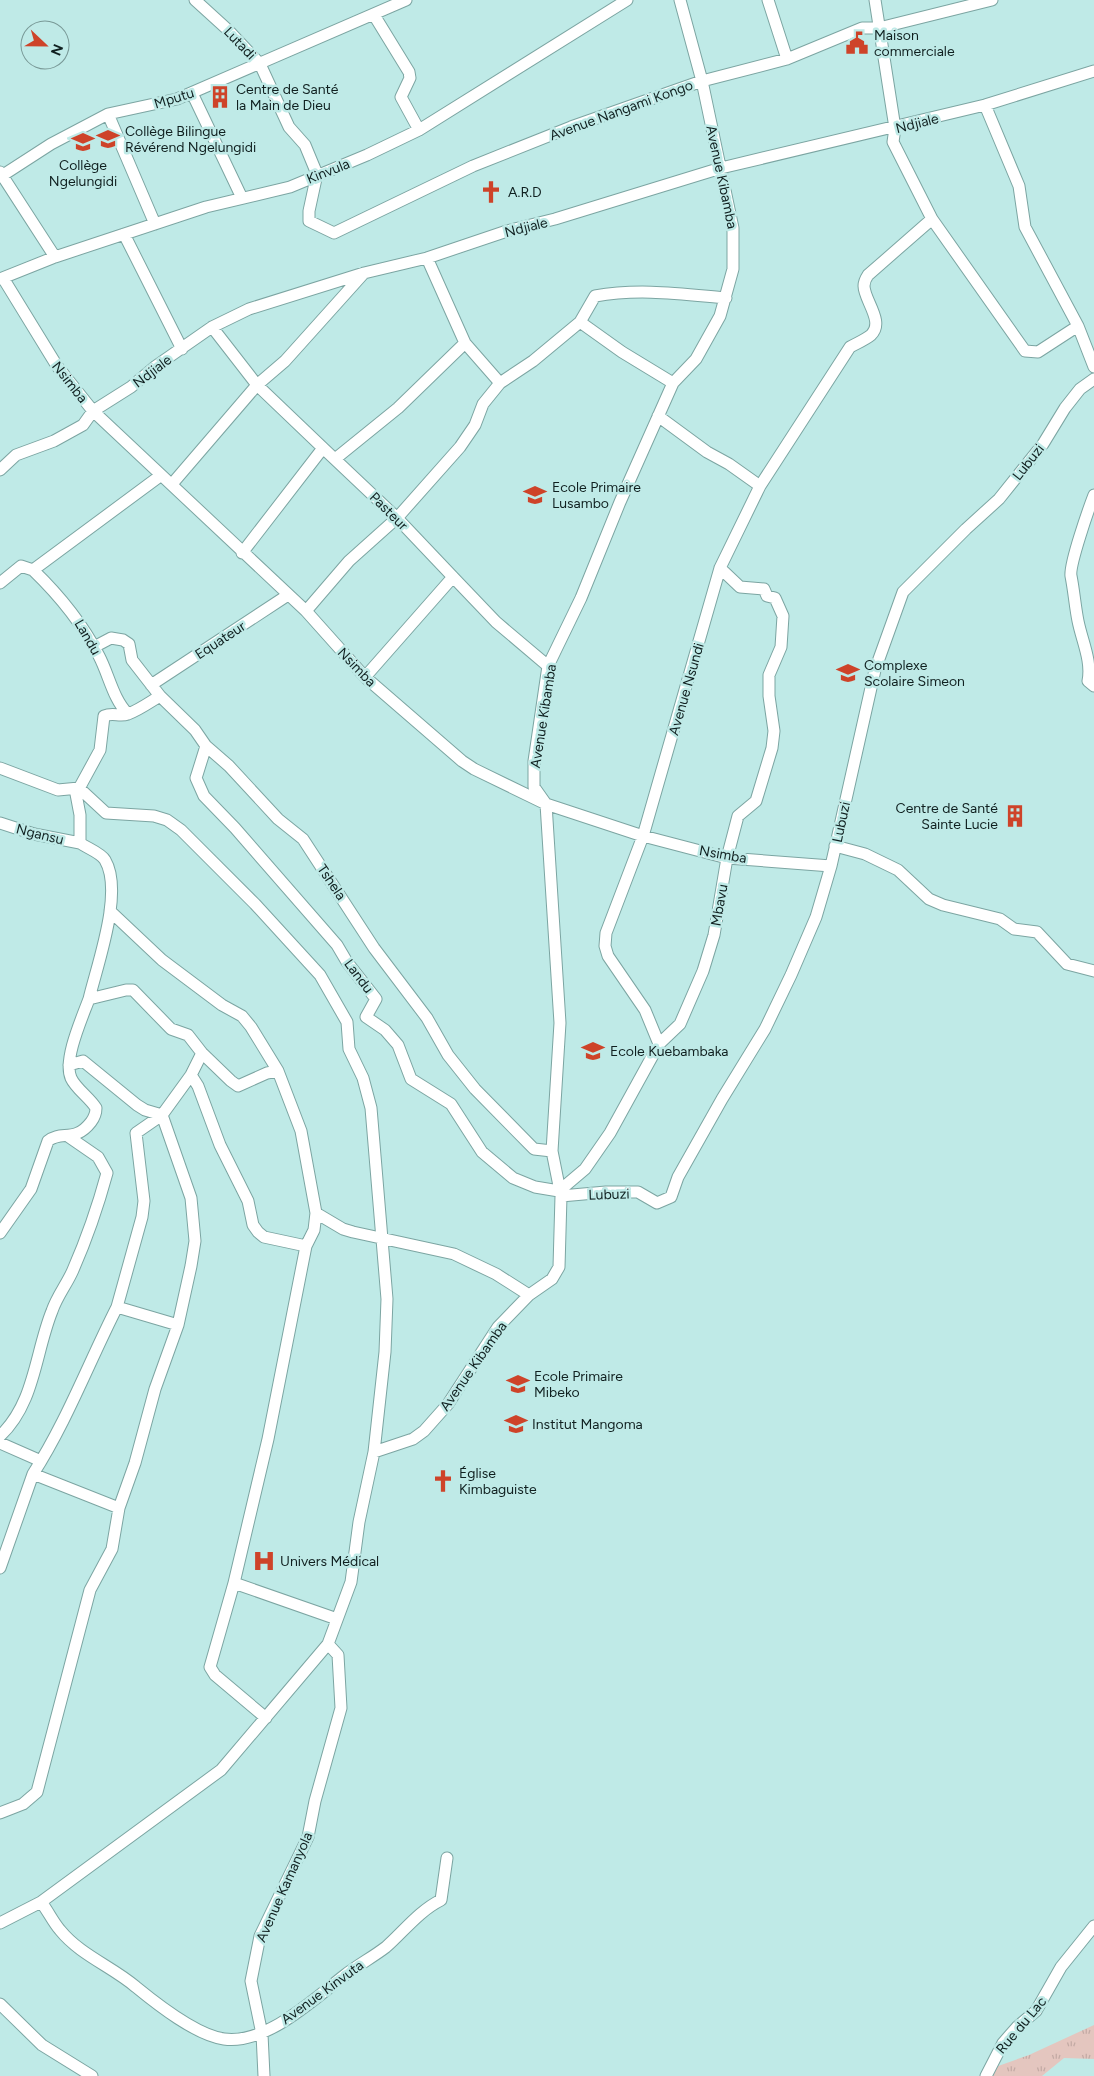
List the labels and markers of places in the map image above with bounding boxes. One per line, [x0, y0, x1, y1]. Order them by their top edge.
place label: Maison commerciale [874, 27, 955, 60]
public building icon: Maison commerciale [844, 30, 870, 56]
place label: Centre de Santé la Main de Dieu [236, 81, 339, 114]
building icon: Centre de Santé la Main de Dieu [207, 84, 233, 110]
place label: Collège Bilingue Révérend Ngelungidi [125, 123, 256, 156]
school or university icon: Collège Bilingue Révérend Ngelungidi [95, 126, 121, 152]
school or university icon: Collège Ngelungidi [70, 129, 96, 155]
place label: Collège Ngelungidi [49, 157, 117, 190]
church icon: A.R.D [478, 179, 504, 205]
place label: A.R.D [508, 184, 542, 201]
place label: Ecole Primaire Lusambo [552, 479, 641, 512]
school or university icon: Ecole Primaire Lusambo [522, 482, 548, 508]
place label: Complexe Scolaire Simeon [864, 657, 965, 690]
school or university icon: Complexe Scolaire Simeon [835, 660, 861, 686]
place label: Centre de Santé Sainte Lucie [896, 800, 998, 833]
building icon: Centre de Santé Sainte Lucie [1002, 803, 1028, 829]
school or university icon: Ecole Kuebambaka [580, 1038, 606, 1064]
place label: Ecole Kuebambaka [610, 1043, 729, 1060]
place label: Ecole Primaire Mibeko [534, 1368, 623, 1401]
school or university icon: Ecole Primaire Mibeko [505, 1371, 531, 1397]
school or university icon: Institut Mangoma [503, 1411, 529, 1437]
place label: Institut Mangoma [532, 1416, 643, 1433]
place label: Église Kimbaguiste [459, 1465, 537, 1498]
church icon: Église Kimbaguiste [430, 1468, 456, 1494]
hospital icon: Univers Médical [251, 1548, 277, 1574]
place label: Univers Médical [280, 1553, 379, 1570]

